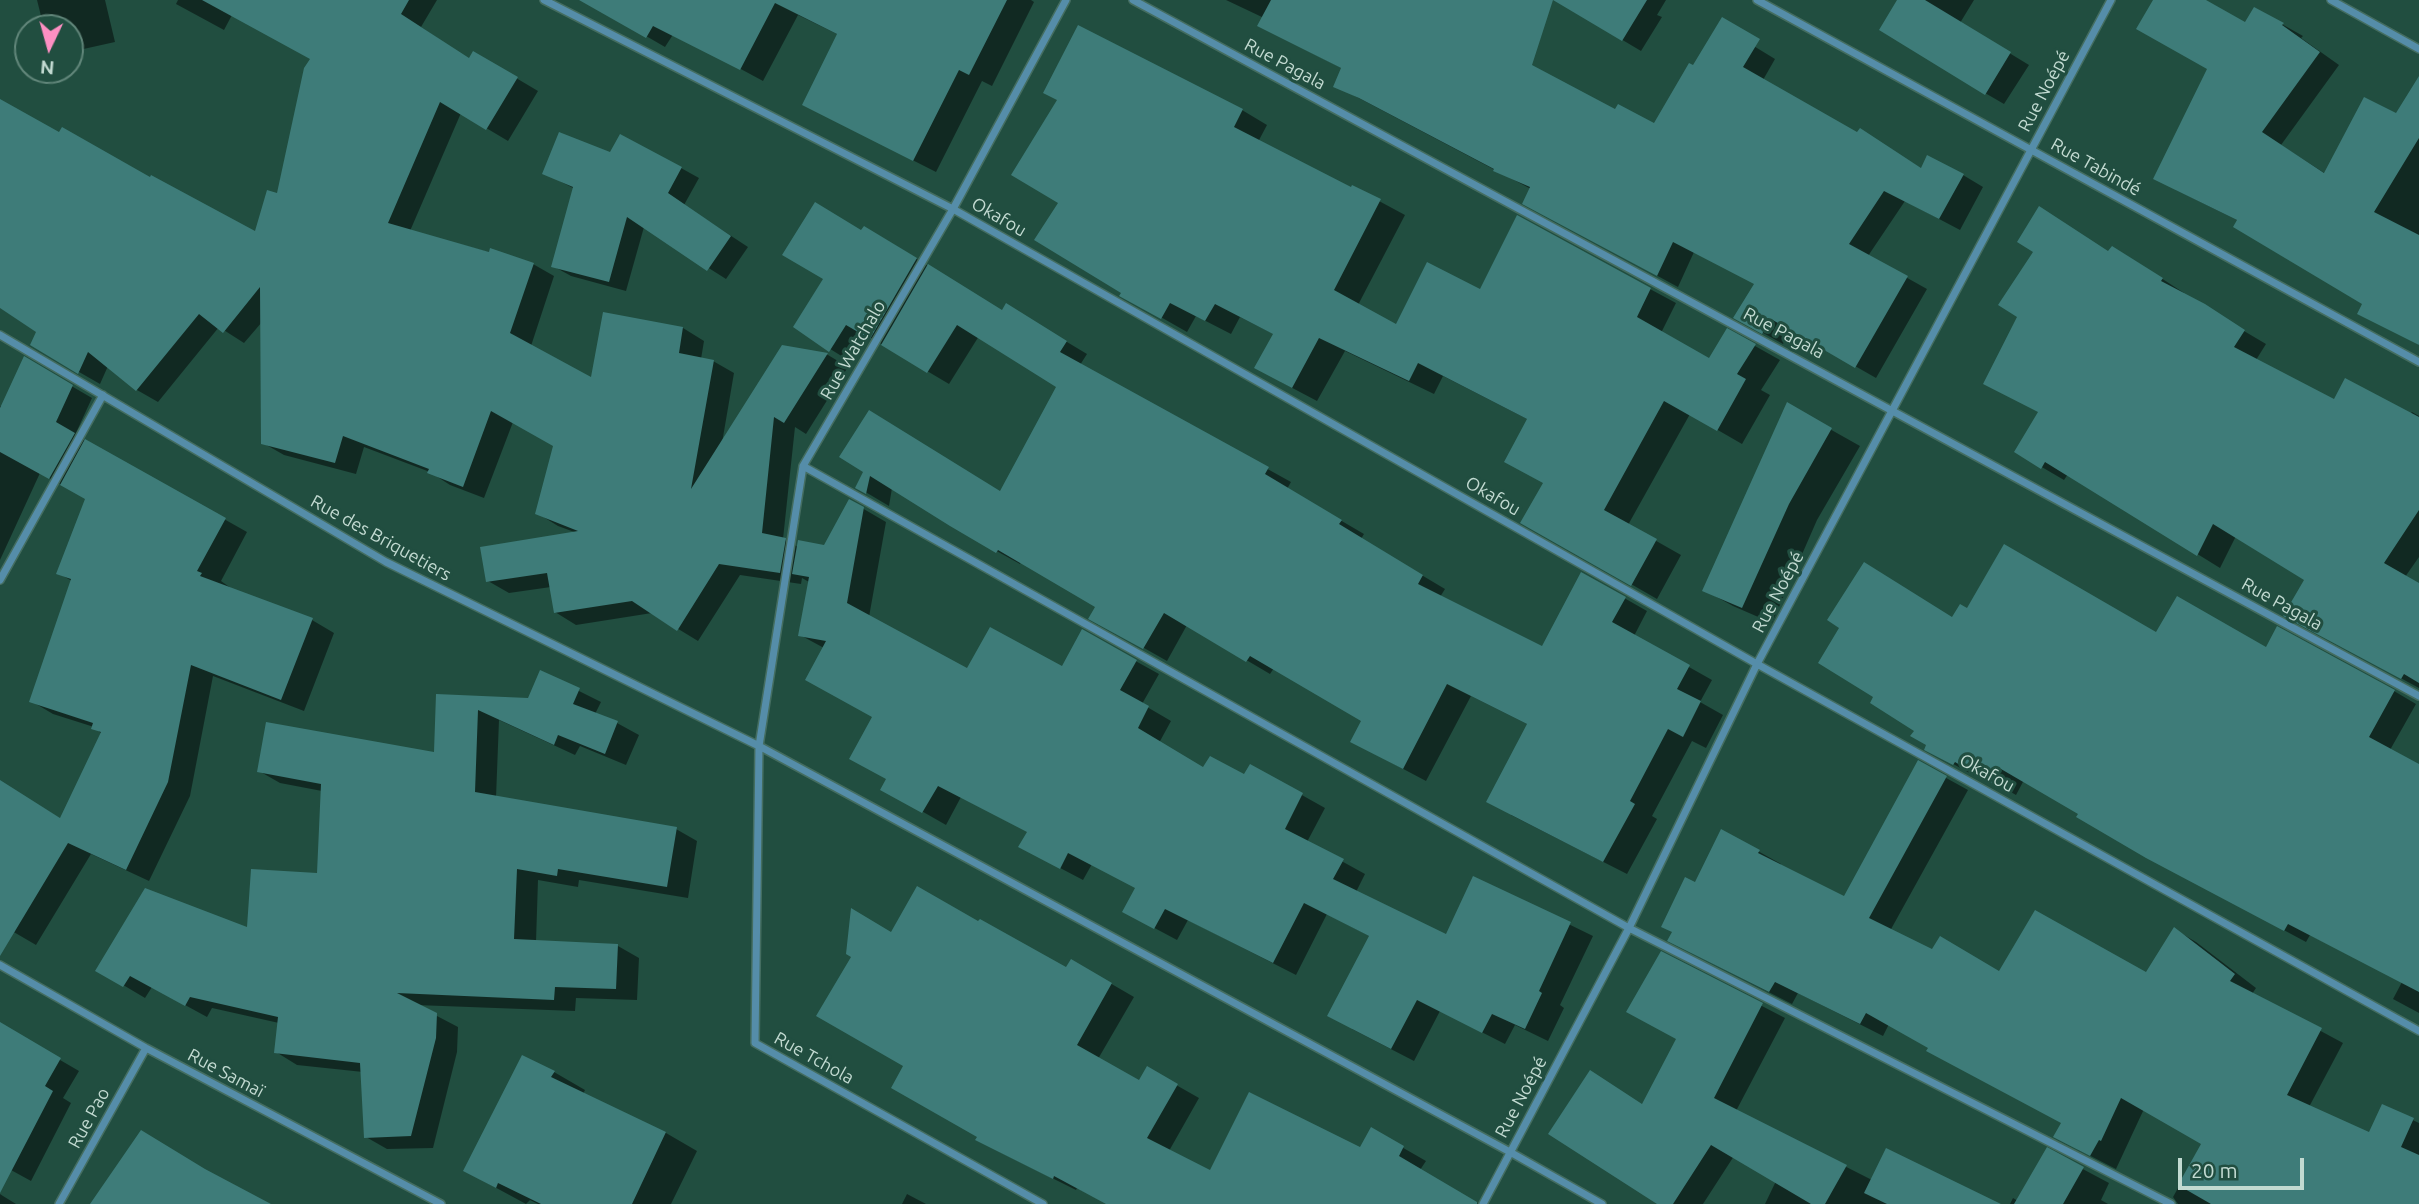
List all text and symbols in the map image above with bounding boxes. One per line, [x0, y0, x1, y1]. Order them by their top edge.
north arrow [14, 14, 84, 84]
street label: Rue Pagala [1241, 34, 1329, 94]
street label: Rue Noépé [2013, 46, 2075, 136]
text: N [39, 56, 55, 80]
street label: Rue Tabindé [2047, 133, 2145, 201]
street label: Okafou [968, 193, 1030, 241]
street label: Rue Watchalo [816, 296, 890, 404]
street label: Rue Pagala [1740, 303, 1828, 363]
street label: Okafou [1462, 472, 1524, 520]
street label: Rue des Briquetiers [307, 490, 455, 586]
street label: Rue Noépé [1747, 547, 1809, 637]
street label: Rue Pagala [2238, 573, 2326, 635]
street label: Okafou [1956, 749, 2018, 797]
street label: Rue Tchola [770, 1027, 858, 1089]
street label: Rue Samaï [184, 1044, 268, 1102]
street label: Rue Noépé [1490, 1052, 1552, 1142]
street label: Rue Pao [64, 1084, 114, 1152]
scale bar [2181, 1144, 2307, 1188]
text: 20 m [2191, 1158, 2238, 1182]

